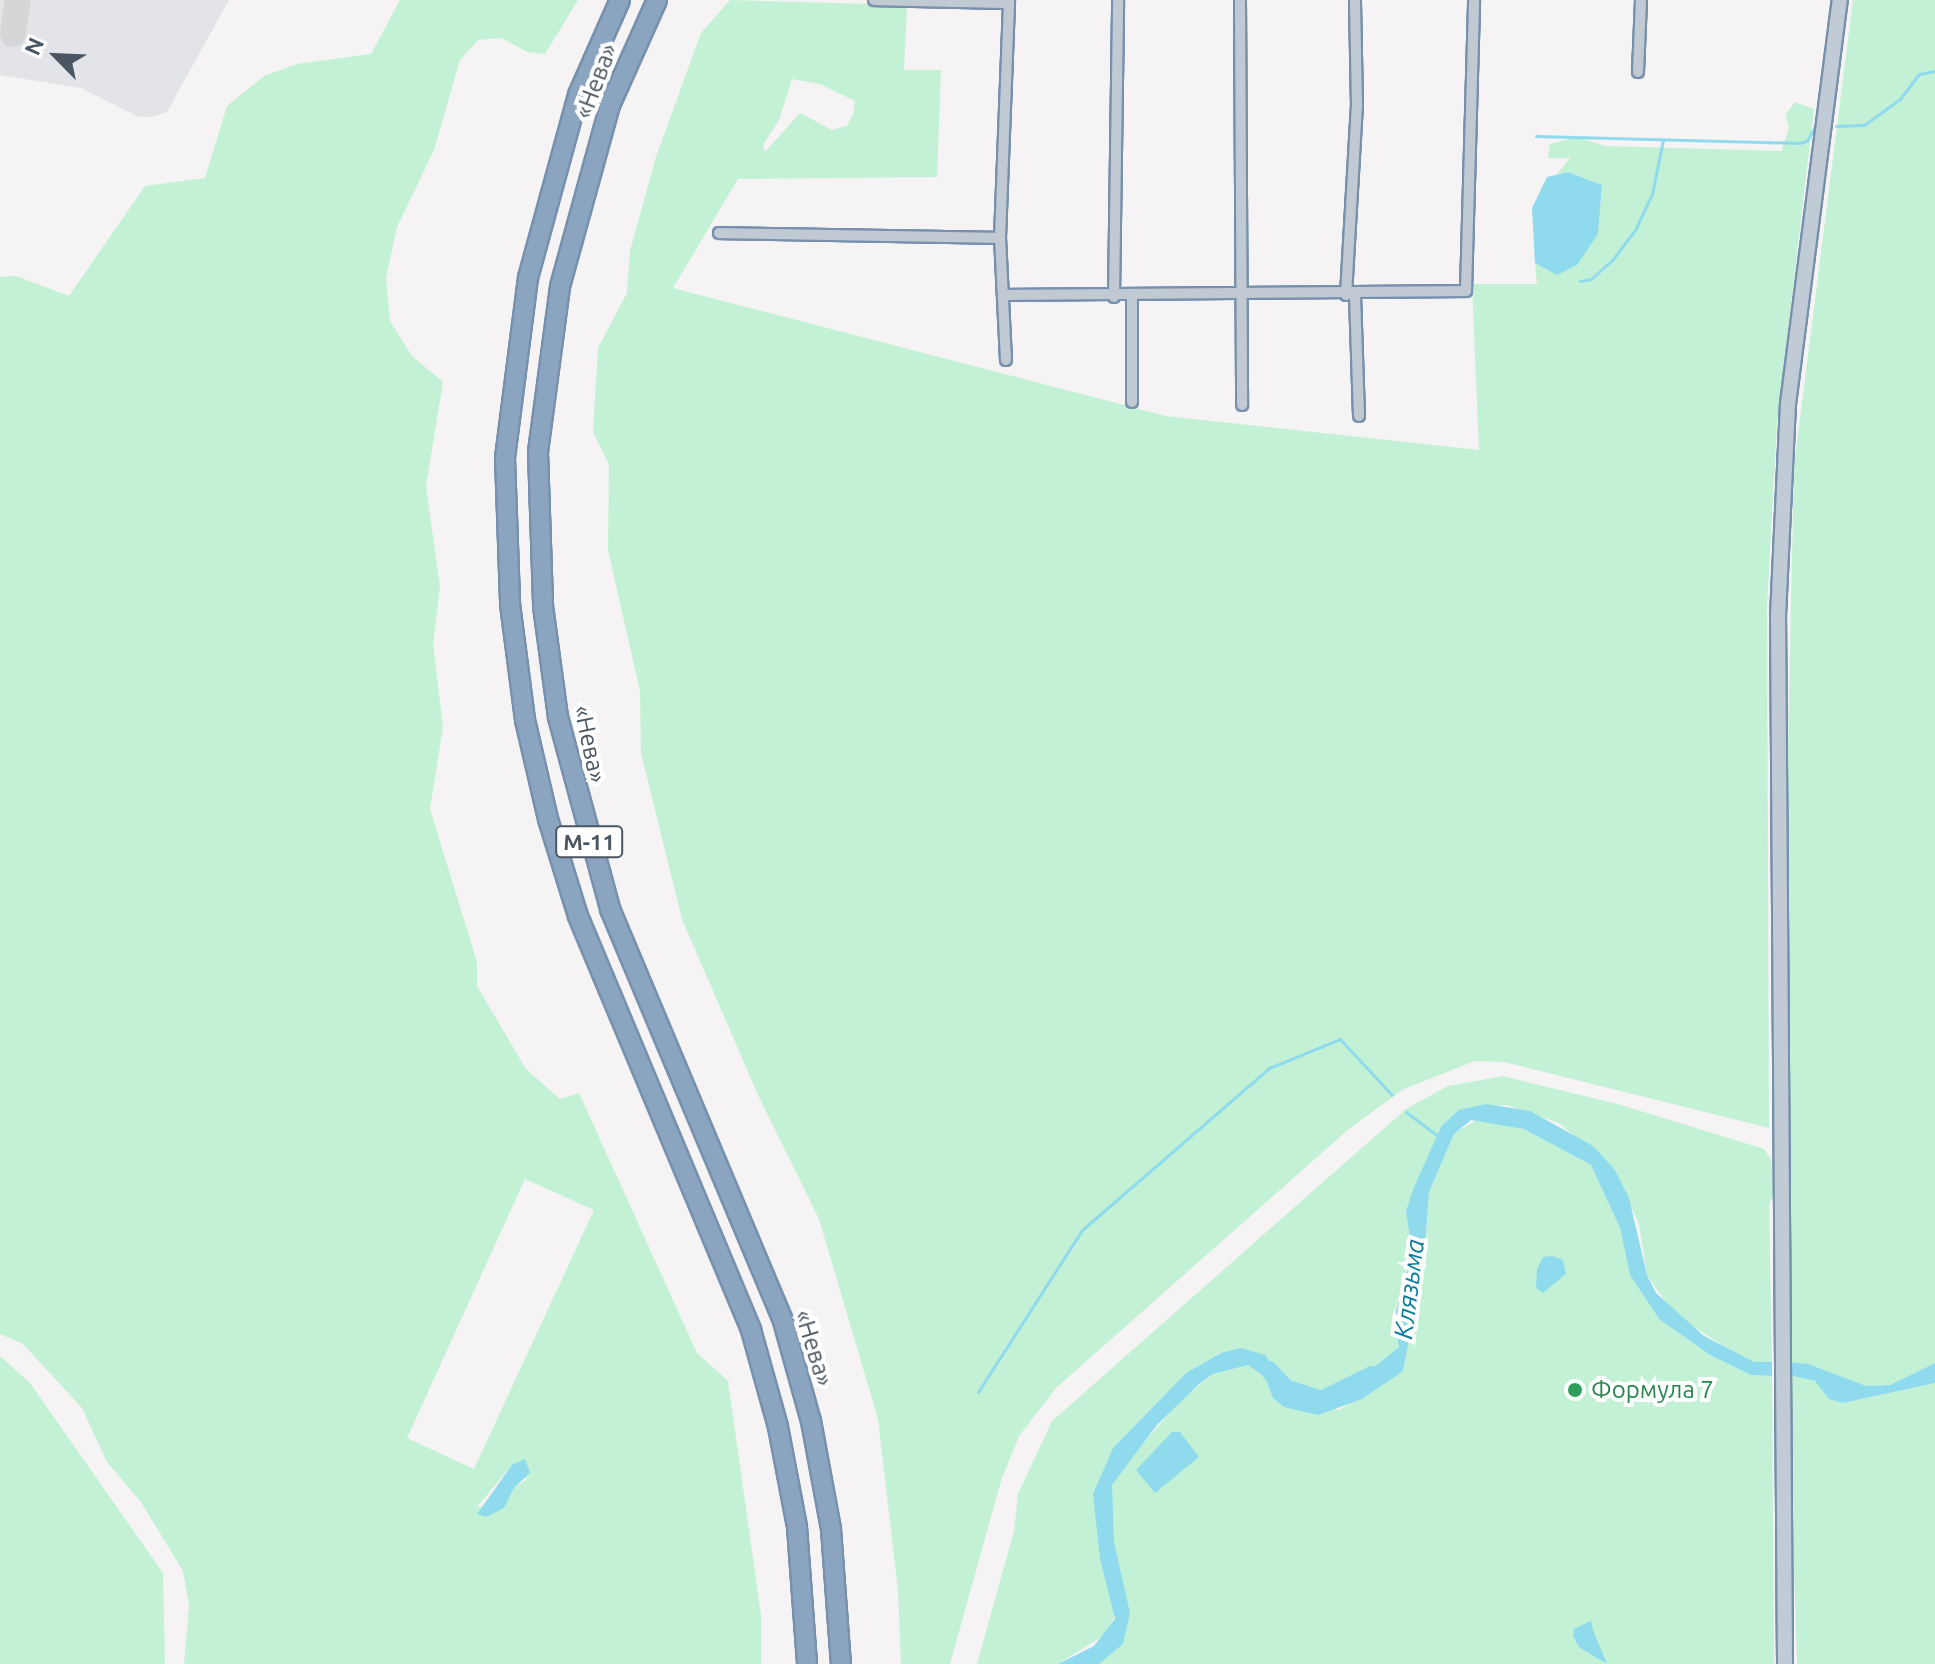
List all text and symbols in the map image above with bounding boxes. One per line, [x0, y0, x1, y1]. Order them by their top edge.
north arrow [16, 16, 96, 96]
text: N [19, 33, 48, 59]
street label: «Нева» [569, 39, 623, 123]
street label: «Нева» [568, 703, 612, 785]
road number: М-11 [555, 824, 623, 860]
water label: Клязьма [1387, 1237, 1431, 1341]
street label: «Нева» [789, 1306, 839, 1390]
place label: Формула 7 [1591, 1376, 1714, 1404]
marker: Формула 7 [1566, 1381, 1584, 1399]

